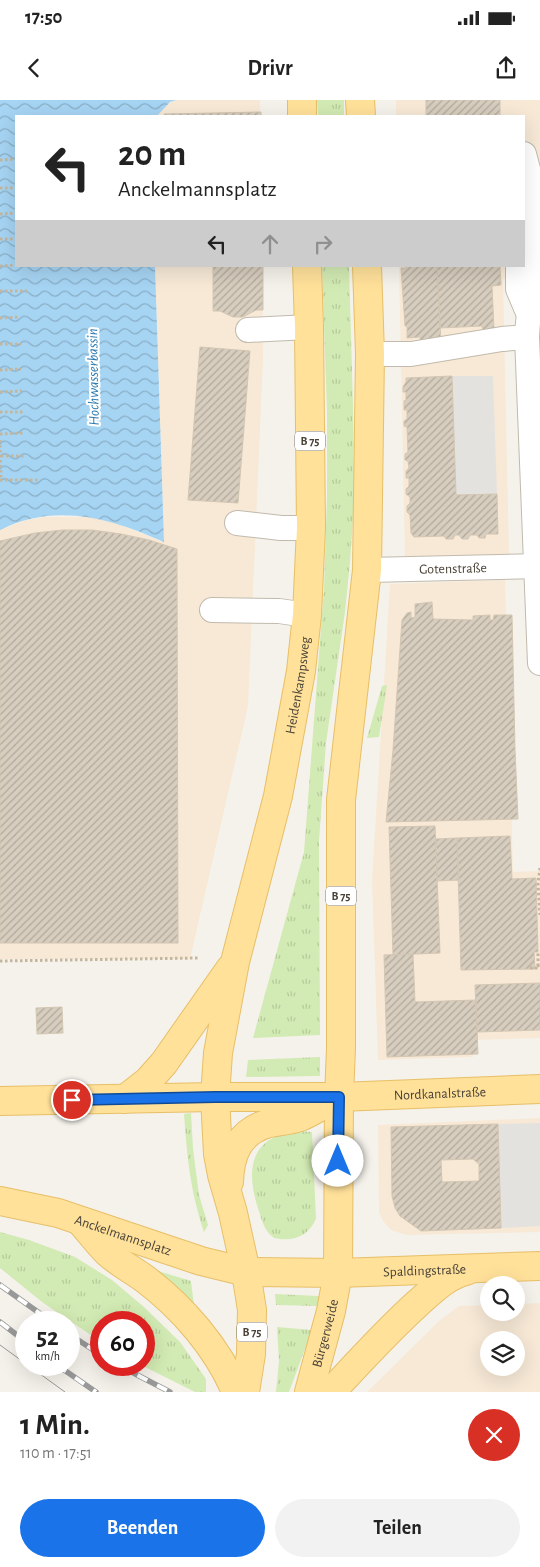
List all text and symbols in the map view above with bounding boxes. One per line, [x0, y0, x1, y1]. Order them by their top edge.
text: 17:50 [25, 8, 63, 27]
icon: back [20, 54, 48, 82]
icon: share [492, 54, 520, 82]
text: Drivr [247, 57, 293, 79]
icon: left [35, 135, 100, 200]
text: 20 m [118, 137, 186, 172]
text: Anckelmannsplatz [118, 178, 277, 200]
icon: left [203, 230, 231, 258]
icon: ahead [256, 230, 284, 258]
icon: right [309, 230, 337, 258]
water label: Hochwasserbassin [85, 328, 102, 426]
road number: B 75 [295, 432, 325, 451]
street label: Gotenstraße [419, 561, 487, 577]
street label: Heidenkampsweg [284, 636, 313, 735]
road number: B 75 [326, 886, 356, 906]
pin [51, 1079, 93, 1121]
street label: Nordkanalstraße [394, 1085, 486, 1103]
icon: arrive [58, 1086, 86, 1114]
position arrow [311, 1134, 363, 1186]
street label: Anckelmannsplatz [73, 1213, 173, 1259]
street label: Spaldingstraße [383, 1263, 466, 1279]
map controls [480, 1276, 525, 1376]
button: search [480, 1276, 525, 1321]
street label: Bürgerweide [310, 1298, 341, 1369]
speed limit sign: 60 [90, 1311, 155, 1376]
road number: B 75 [237, 1322, 267, 1342]
text: 52 [36, 1325, 59, 1350]
button: layers [480, 1331, 525, 1376]
text: km/h [35, 1350, 60, 1362]
button: close [468, 1409, 520, 1461]
text: 1 Min. [20, 1410, 90, 1440]
text: 110 m · 17:51 [20, 1445, 92, 1461]
button: Beenden [20, 1499, 265, 1557]
button: Teilen [275, 1499, 520, 1557]

